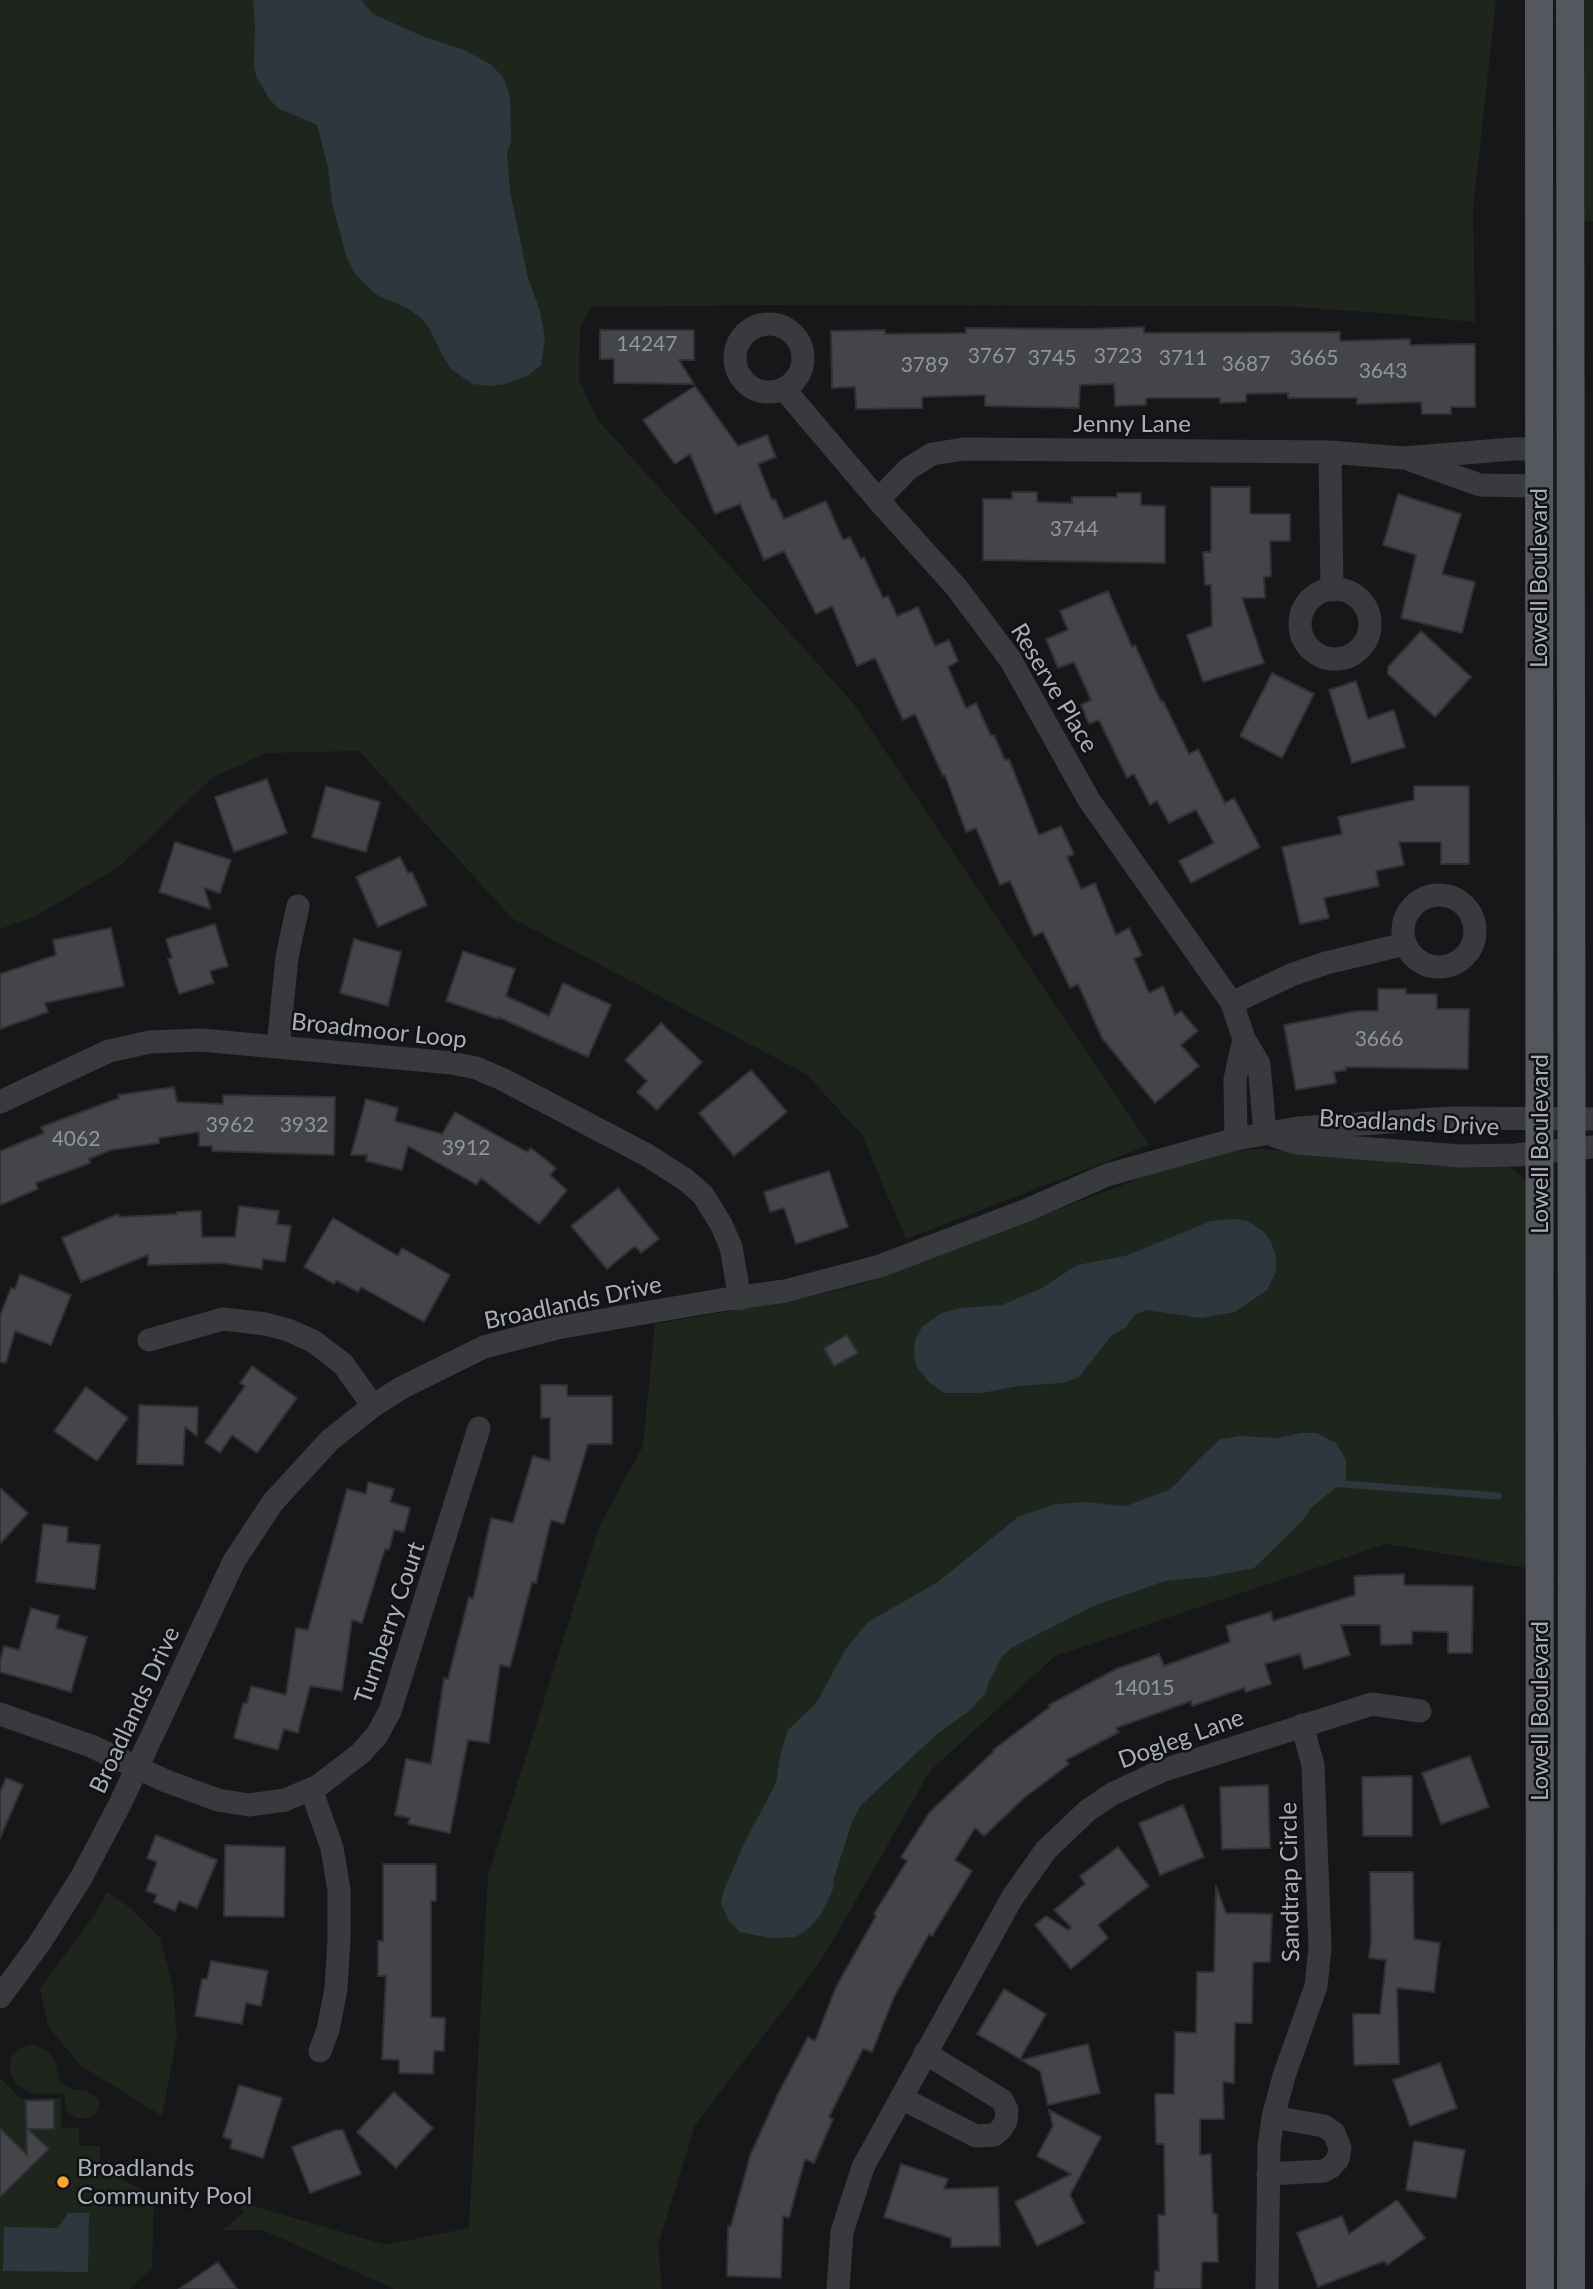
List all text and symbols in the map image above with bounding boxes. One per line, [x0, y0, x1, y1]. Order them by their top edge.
house number: 14247 [617, 331, 677, 357]
house number: 3767 [968, 343, 1016, 369]
house number: 3723 [1094, 343, 1142, 369]
house number: 3745 [1028, 345, 1076, 371]
house number: 3711 [1159, 345, 1207, 371]
house number: 3665 [1290, 345, 1338, 371]
house number: 3687 [1222, 351, 1270, 377]
house number: 3789 [901, 352, 949, 378]
house number: 3643 [1359, 358, 1407, 384]
street label: Jenny Lane [1073, 410, 1191, 438]
street label: Lowell Boulevard [1525, 488, 1553, 668]
house number: 3744 [1050, 516, 1098, 542]
street label: Reserve Place [1004, 618, 1104, 758]
street label: Broadmoor Loop [290, 1007, 468, 1055]
house number: 3666 [1355, 1026, 1403, 1052]
street label: Lowell Boulevard [1526, 1054, 1554, 1234]
street label: Broadlands Drive [1318, 1104, 1500, 1142]
house number: 3962 [206, 1112, 254, 1138]
house number: 3932 [280, 1112, 328, 1138]
house number: 4062 [52, 1126, 100, 1152]
house number: 3912 [442, 1135, 490, 1161]
street label: Broadlands Drive [482, 1270, 664, 1336]
street label: Turnberry Court [349, 1538, 431, 1708]
street label: Lowell Boulevard [1526, 1621, 1554, 1801]
street label: Broadlands Drive [84, 1622, 186, 1798]
house number: 14015 [1114, 1675, 1174, 1701]
street label: Dogleg Lane [1114, 1703, 1248, 1775]
street label: Sandtrap Circle [1274, 1802, 1306, 1962]
place label: Broadlands Community Pool [77, 2154, 252, 2210]
marker: Broadlands Community Pool [55, 2174, 71, 2190]

